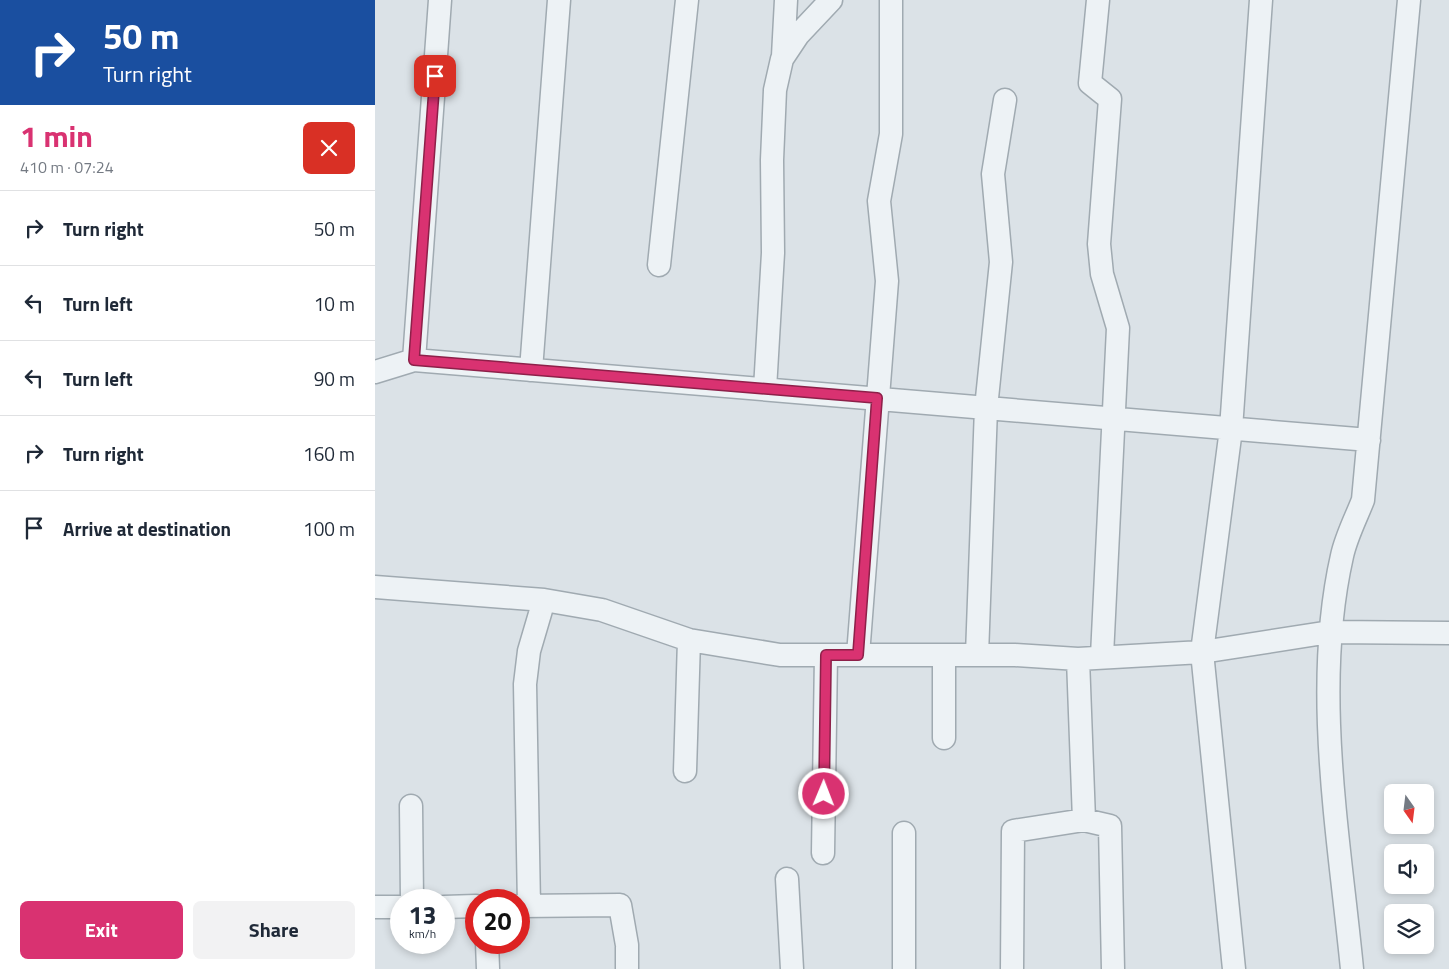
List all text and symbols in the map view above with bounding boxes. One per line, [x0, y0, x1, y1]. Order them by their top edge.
text: 50 m [103, 9, 179, 63]
icon: right [20, 20, 85, 85]
pin [414, 55, 456, 97]
text: Turn right [103, 57, 192, 91]
icon: arrive [421, 62, 449, 90]
text: 1 min [20, 113, 93, 159]
button: close [303, 122, 355, 174]
text: 410 m · 07:24 [20, 155, 114, 179]
icon: right [20, 214, 48, 242]
text: Turn right [63, 214, 144, 243]
text: 50 m [314, 214, 355, 243]
icon: left [20, 289, 48, 317]
text: Turn left [63, 289, 133, 318]
text: 10 m [314, 289, 355, 318]
icon: left [20, 364, 48, 392]
text: Turn left [63, 364, 133, 393]
text: 90 m [314, 364, 355, 393]
icon: right [20, 439, 48, 467]
text: Turn right [63, 439, 144, 468]
text: 160 m [303, 439, 355, 468]
icon: arrive [20, 514, 48, 542]
text: Arrive at destination [63, 514, 231, 543]
text: 100 m [303, 514, 355, 543]
position arrow [797, 767, 849, 819]
north arrow [1384, 784, 1434, 834]
map controls [1384, 784, 1434, 954]
button: sound [1384, 844, 1434, 894]
speed limit sign: 20 [465, 889, 530, 954]
text: 13 [408, 896, 437, 934]
button: Exit [20, 901, 183, 959]
button: Share [193, 901, 355, 959]
button: layers [1384, 904, 1434, 954]
text: km/h [409, 924, 436, 943]

